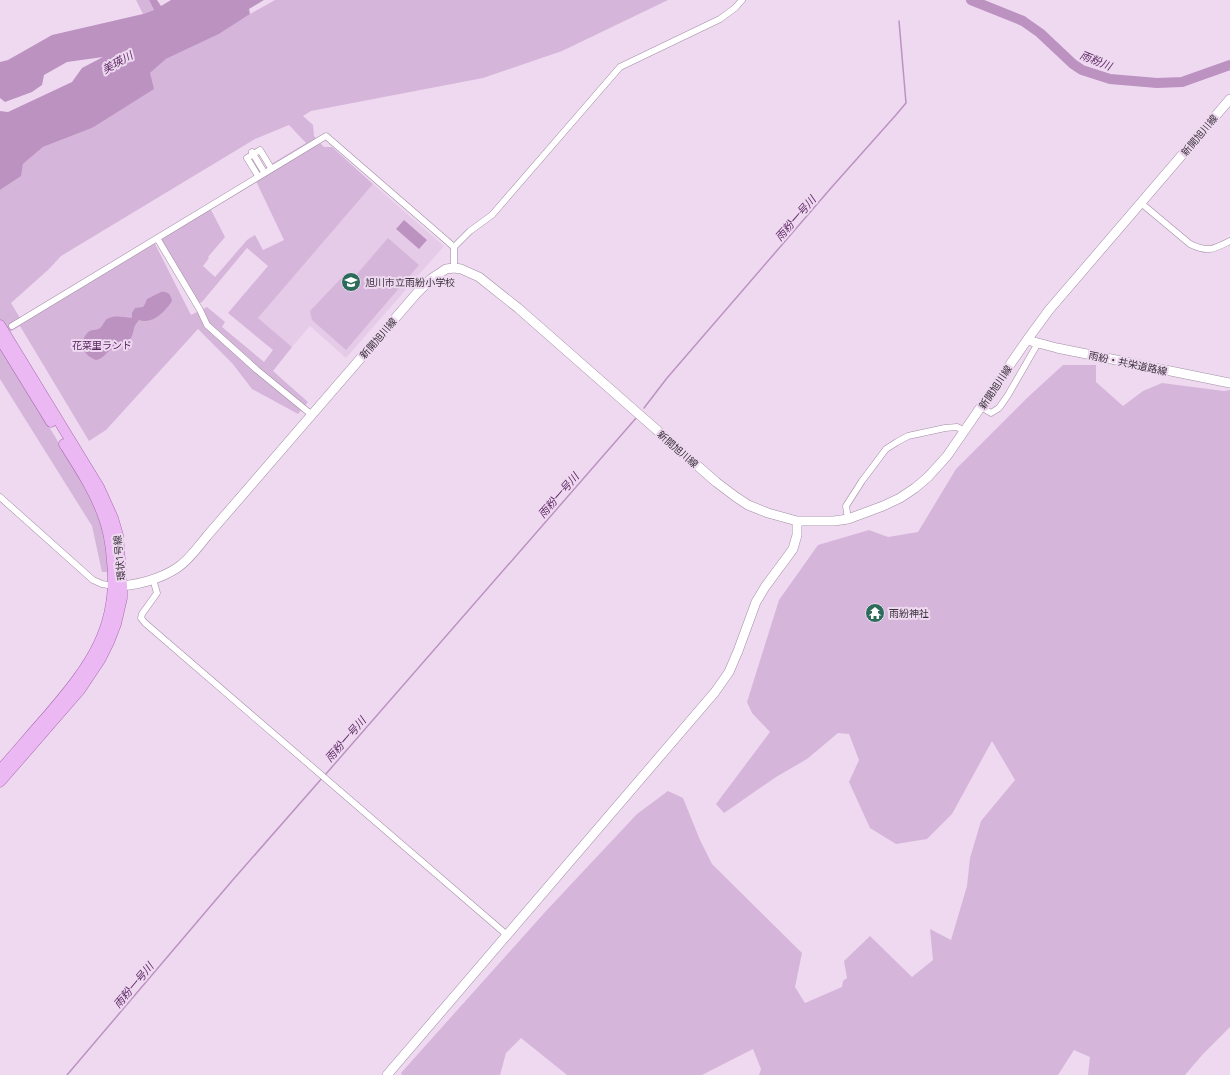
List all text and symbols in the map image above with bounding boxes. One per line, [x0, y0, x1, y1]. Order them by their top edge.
water label: 美瑛川 [99, 47, 136, 77]
water label: 雨粉川 [1078, 47, 1115, 74]
street label: 新開旭川線 [1178, 111, 1220, 159]
water label: 雨粉一号川 [771, 192, 819, 244]
school or university icon: 旭川市立雨紛小学校 [340, 271, 362, 293]
place label: 旭川市立雨紛小学校 [365, 275, 455, 289]
street label: 新開旭川線 [356, 315, 400, 361]
park label: 花菜里ランド [72, 338, 132, 352]
street label: 雨紛・共栄道路線 [1087, 348, 1169, 378]
street label: 新開旭川線 [975, 362, 1015, 412]
street label: 新開旭川線 [655, 427, 701, 471]
water label: 雨粉一号川 [534, 469, 582, 521]
street label: 環状1号線 [110, 535, 128, 581]
temple icon: 雨紛神社 [864, 602, 886, 624]
place label: 雨紛神社 [889, 606, 929, 620]
water label: 雨粉一号川 [321, 713, 369, 765]
water label: 雨粉一号川 [110, 958, 157, 1011]

